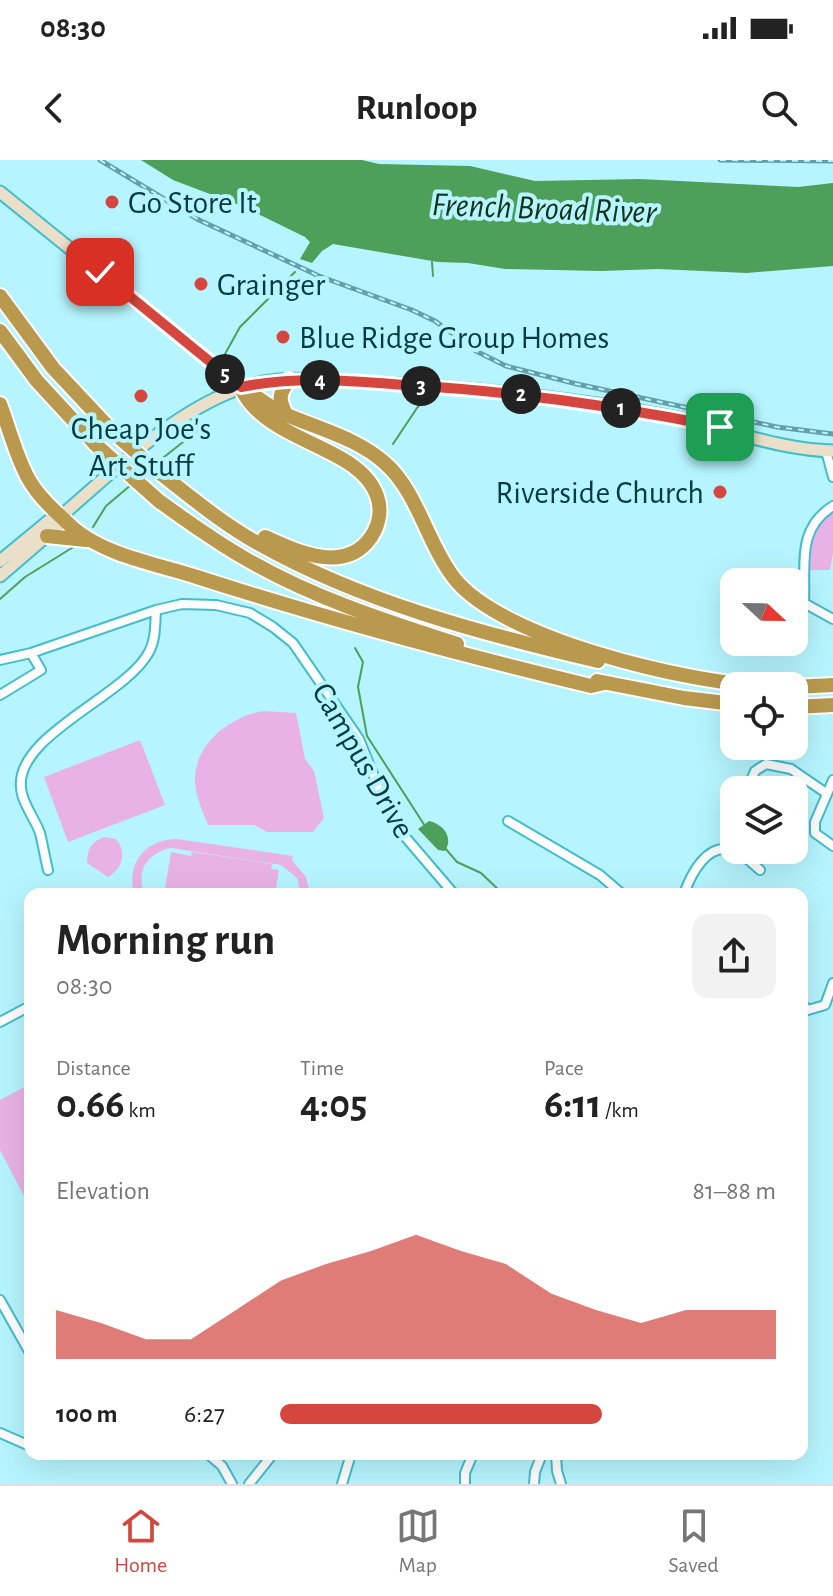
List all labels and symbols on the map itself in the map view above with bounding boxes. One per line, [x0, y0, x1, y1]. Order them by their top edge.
place label: Go Store It [128, 187, 257, 219]
water label: French Broad River [431, 188, 658, 230]
marker: Go Store It [103, 193, 121, 211]
pin [66, 238, 134, 306]
place label: Grainger [217, 269, 326, 301]
marker: Grainger [192, 275, 210, 293]
place label: Blue Ridge Group Homes [299, 322, 609, 354]
marker: Blue Ridge Group Homes [274, 328, 292, 346]
pin: 5 [205, 354, 245, 394]
pin: 4 [300, 360, 340, 400]
pin: 3 [401, 366, 441, 406]
pin: 2 [501, 374, 541, 414]
marker: Cheap Joe's Art Stuff [132, 387, 150, 405]
pin: 1 [601, 388, 641, 428]
pin [686, 393, 754, 461]
place label: Cheap Joe's Art Stuff [71, 413, 211, 482]
place label: Riverside Church [496, 477, 704, 509]
marker: Riverside Church [711, 483, 729, 501]
north arrow [720, 568, 808, 656]
street label: Campus Drive [306, 678, 420, 843]

